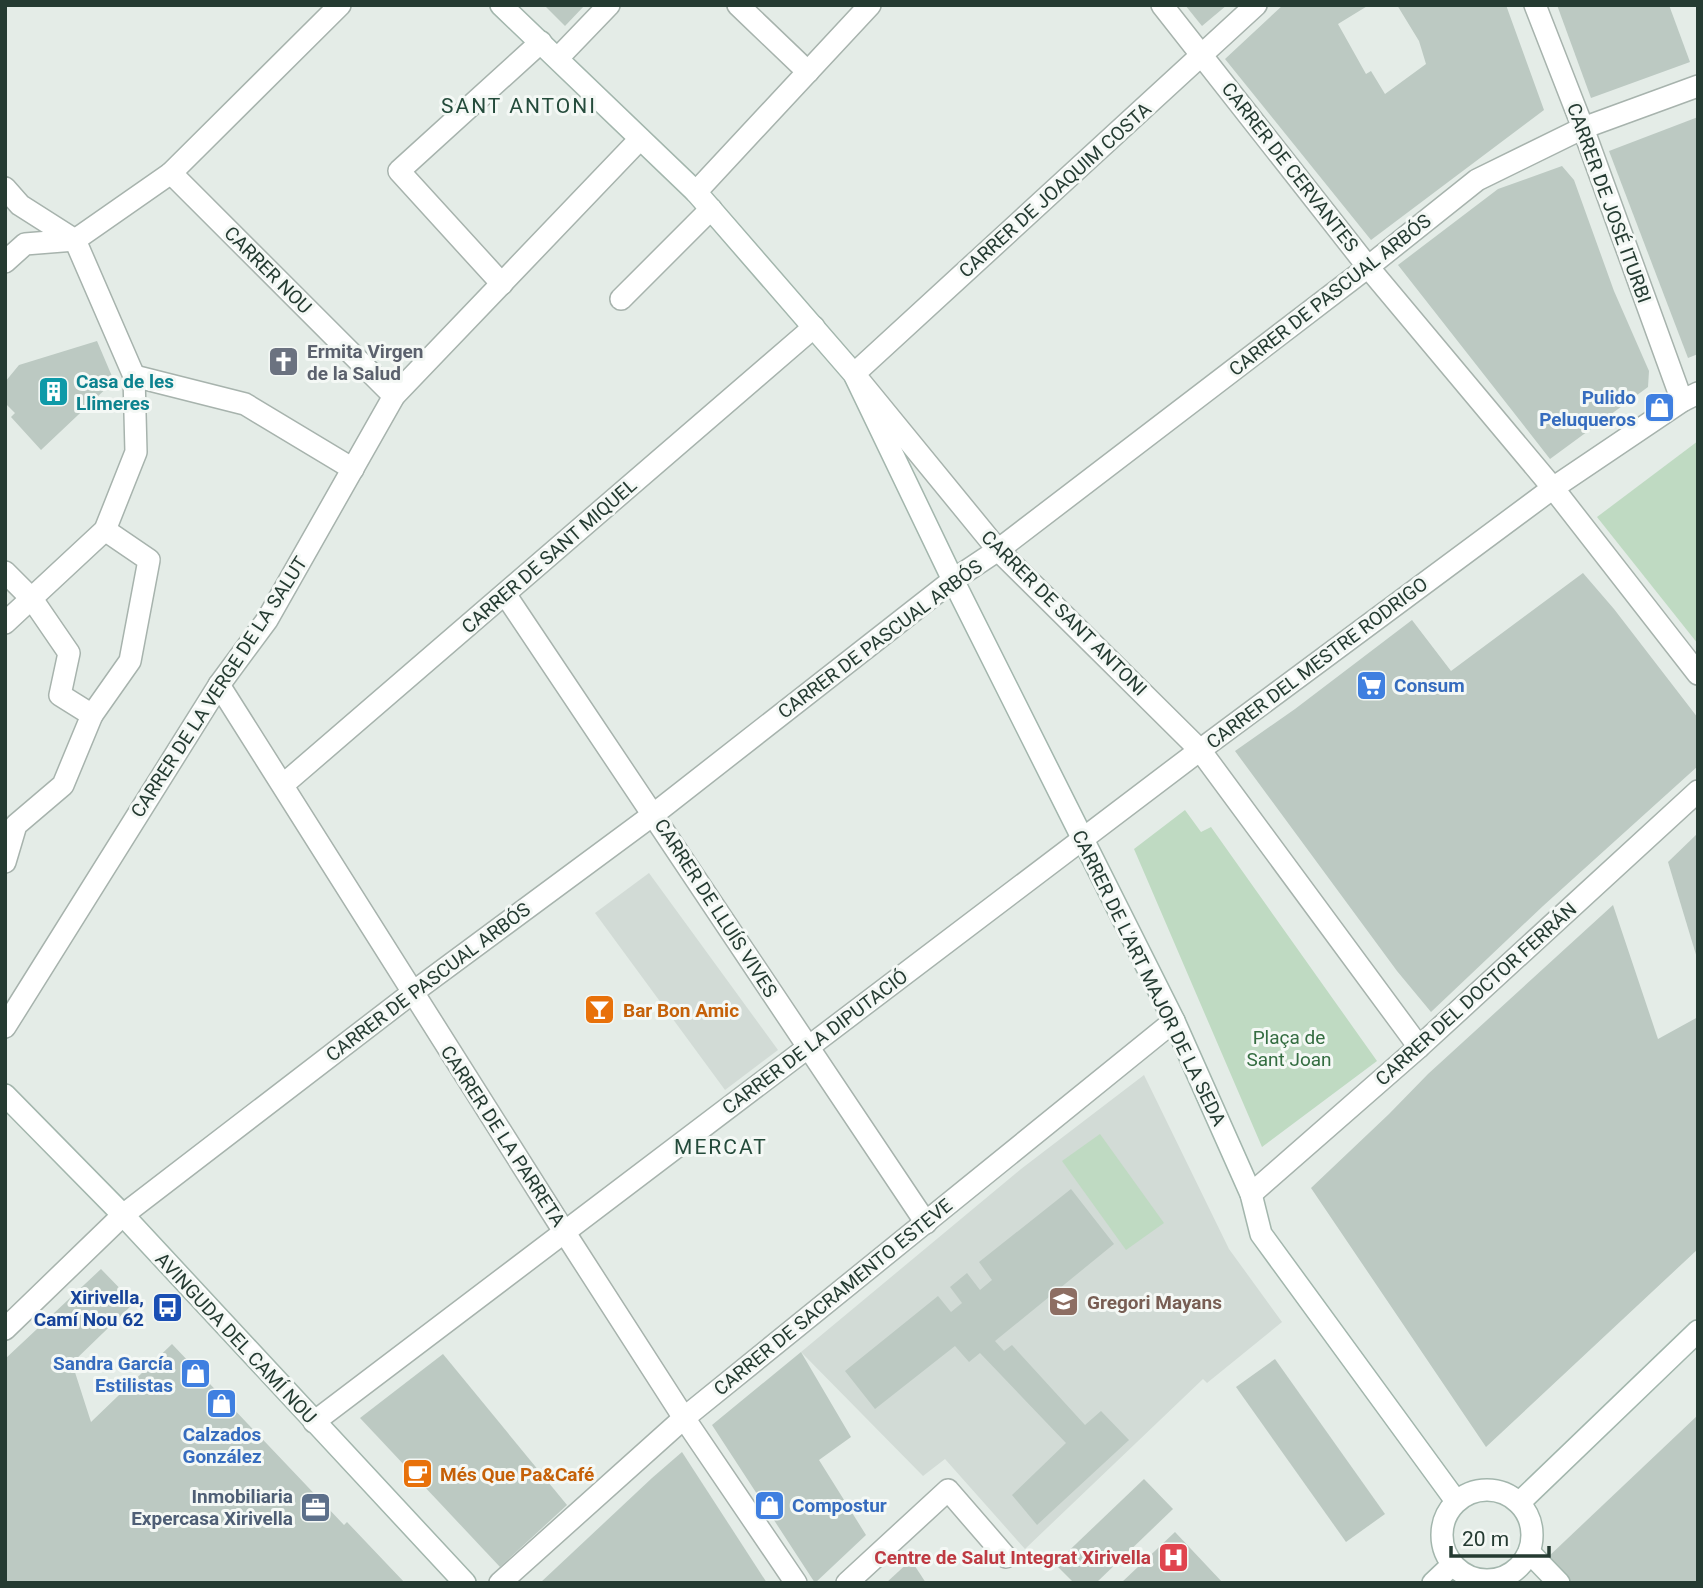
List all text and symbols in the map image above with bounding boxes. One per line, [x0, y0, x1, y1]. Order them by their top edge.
street label: CARRER DE CERVANTES [1217, 78, 1363, 256]
district label: SANT ANTONI [441, 94, 597, 118]
street label: CARRER DE JOAQUIM COSTA [954, 97, 1156, 282]
street label: CARRER DE JOSÉ ITURBI [1562, 100, 1656, 306]
street label: CARRER DE PASCUAL ARBÓS [1224, 209, 1436, 381]
street label: CARRER NOU [219, 221, 317, 319]
place label: Ermita Virgen de la Salud [307, 340, 423, 385]
church icon: Ermita Virgen de la Salud [267, 345, 301, 379]
place label: Casa de les Llimeres [76, 370, 174, 415]
building icon: Casa de les Llimeres [36, 375, 70, 409]
place label: Pulido Peluqueros [1539, 386, 1636, 431]
shop icon: Pulido Peluqueros [1642, 391, 1676, 425]
street label: CARRER DE SANT MIQUEL [457, 474, 641, 638]
street label: CARRER DE SANT ANTONI [976, 525, 1152, 701]
street label: CARRER DE LA VERGE DE LA SALUT [126, 552, 312, 822]
street label: CARRER DE PASCUAL ARBÓS [773, 555, 987, 723]
street label: CARRER DEL MESTRE RODRIGO [1202, 572, 1432, 754]
supermarket icon: Consum [1354, 668, 1388, 702]
place label: Consum [1394, 674, 1465, 697]
street label: CARRER DE LLUÍS VIVES [650, 814, 782, 1002]
street label: CARRER DE L'ART MAJOR DE LA SEDA [1067, 826, 1231, 1130]
street label: CARRER DE PASCUAL ARBÓS [321, 898, 535, 1066]
street label: CARRER DEL DOCTOR FERRÁN [1371, 898, 1581, 1090]
street label: CARRER DE LA DIPUTACIÓ [718, 965, 912, 1119]
bar icon: Bar Bon Amic [583, 993, 617, 1027]
place label: Bar Bon Amic [623, 999, 739, 1022]
park label: Plaça de Sant Joan [1246, 1026, 1332, 1071]
street label: CARRER DE LA PARRETA [436, 1041, 571, 1231]
district label: MERCAT [674, 1135, 768, 1159]
street label: CARRER DE SACRAMENTO ESTEVE [709, 1194, 957, 1400]
street label: AVINGUDA DEL CAMÍ NOU [151, 1248, 321, 1428]
school or university icon: Gregori Mayans [1047, 1285, 1081, 1319]
place label: Xirivella, Camí Nou 62 [34, 1286, 144, 1331]
bus stop icon: Xirivella, Camí Nou 62 [150, 1291, 184, 1325]
place label: Gregori Mayans [1087, 1291, 1222, 1314]
place label: Sandra García Estilistas [53, 1352, 173, 1397]
shop icon: Sandra García Estilistas [179, 1357, 213, 1391]
shop icon: Calzados González [205, 1386, 239, 1420]
place label: Calzados González [182, 1423, 262, 1468]
cafe icon: Més Que Pa&Café [400, 1457, 434, 1491]
place label: Més Que Pa&Café [440, 1463, 594, 1486]
place label: Inmobiliaria Expercasa Xirivella [131, 1485, 293, 1530]
shop icon: Compostur [752, 1488, 786, 1522]
office icon: Inmobiliaria Expercasa Xirivella [299, 1490, 333, 1524]
place label: Compostur [792, 1494, 887, 1517]
scale bar [1451, 1514, 1549, 1558]
text: 20 m [1462, 1527, 1509, 1551]
hospital icon: Centre de Salut Integrat Xirivella [1157, 1540, 1191, 1574]
place label: Centre de Salut Integrat Xirivella [874, 1546, 1151, 1569]

